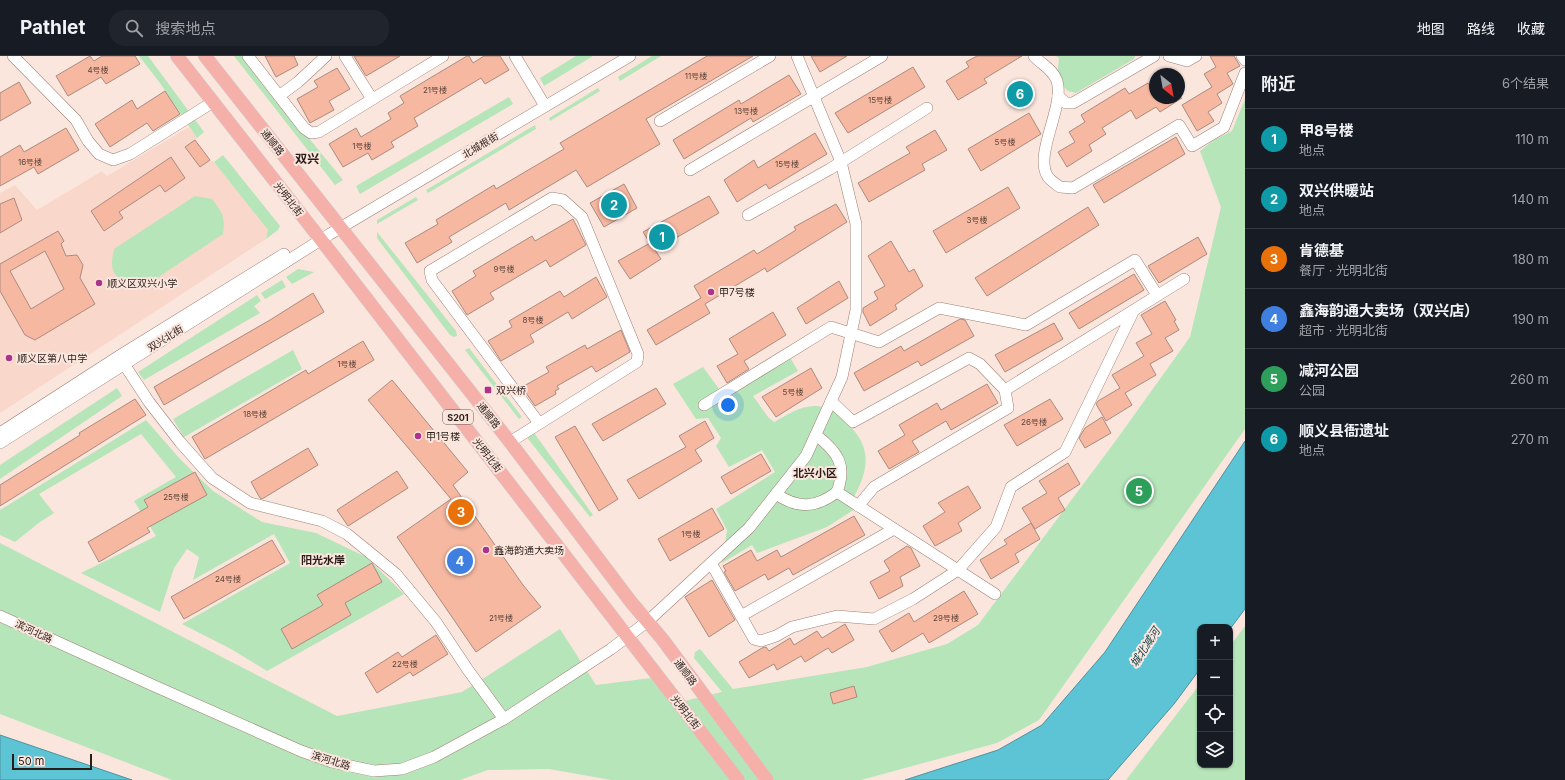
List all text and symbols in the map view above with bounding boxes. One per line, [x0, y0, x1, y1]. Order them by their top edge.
search box [109, 10, 389, 46]
text: Pathlet [20, 16, 85, 39]
icon: search [123, 17, 145, 39]
text: 搜索地点 [155, 19, 215, 38]
text: 地图 [1417, 20, 1445, 37]
text: 路线 [1467, 20, 1495, 37]
text: 收藏 [1517, 20, 1545, 37]
house number: 4号楼 [87, 65, 109, 75]
north arrow [1149, 68, 1185, 104]
house number: 11号楼 [685, 71, 707, 81]
text: 附近 [1261, 74, 1295, 94]
text: 6个结果 [1502, 75, 1549, 91]
pin: 6 [1007, 79, 1033, 109]
house number: 21号楼 [423, 85, 447, 95]
house number: 15号楼 [868, 95, 892, 105]
house number: 13号楼 [734, 106, 758, 116]
text: 甲8号楼 [1299, 121, 1354, 140]
street label: 通顺路 [259, 126, 287, 158]
street label: 北城根街 [460, 130, 500, 160]
text: 1 [1271, 131, 1277, 147]
text: 110 m [1515, 131, 1549, 147]
house number: 5号楼 [995, 137, 1015, 147]
house number: 1号楼 [352, 141, 372, 151]
text: 地点 [1299, 142, 1325, 158]
district label: 双兴 [295, 151, 319, 166]
house number: 16号楼 [18, 157, 42, 167]
house number: 15号楼 [775, 159, 799, 169]
street label: 光明北街 [272, 180, 306, 218]
text: 双兴供暖站 [1299, 181, 1374, 200]
pin: 2 [601, 190, 627, 220]
text: 2 [1270, 191, 1278, 207]
text: 140 m [1512, 191, 1549, 207]
text: 地点 [1299, 202, 1325, 218]
house number: 3号楼 [967, 215, 987, 225]
pin: 1 [649, 222, 675, 252]
text: 肯德基 [1299, 241, 1344, 260]
text: 3 [1270, 251, 1278, 267]
text: 180 m [1512, 251, 1549, 267]
text: 餐厅 · 光明北街 [1299, 262, 1388, 278]
house number: 9号楼 [494, 264, 514, 274]
place label: 顺义区双兴小学 [107, 277, 177, 289]
marker: 顺义区双兴小学 [94, 278, 104, 288]
place label: 甲7号楼 [719, 286, 755, 298]
marker: 甲7号楼 [706, 287, 716, 297]
text: 鑫海韵通大卖场（双兴店） [1299, 301, 1479, 320]
text: 4 [1270, 311, 1278, 327]
text: 190 m [1512, 311, 1549, 327]
house number: 8号楼 [523, 315, 543, 325]
street label: 双兴北街 [145, 322, 185, 354]
text: 超市 · 光明北街 [1299, 322, 1388, 338]
place label: 顺义区第八中学 [17, 352, 87, 364]
marker: 顺义区第八中学 [4, 353, 14, 363]
house number: 1号楼 [337, 359, 357, 369]
text: 减河公园 [1299, 361, 1359, 380]
text: 5 [1270, 371, 1278, 387]
text: 260 m [1510, 371, 1549, 387]
text: 公园 [1299, 382, 1325, 398]
place label: 双兴桥 [496, 384, 526, 396]
marker: 双兴桥 [483, 385, 493, 395]
house number: 5号楼 [783, 387, 803, 397]
your location [718, 395, 738, 415]
street label: 通顺路 [475, 399, 503, 431]
house number: 18号楼 [243, 409, 267, 419]
road number: S201 [443, 410, 473, 424]
house number: 26号楼 [1021, 417, 1047, 427]
text: 顺义县衙遗址 [1299, 421, 1389, 440]
place label: 甲1号楼 [426, 430, 460, 442]
marker: 甲1号楼 [413, 431, 423, 441]
text: 6 [1270, 431, 1278, 447]
text: 270 m [1511, 431, 1549, 447]
street label: 光明北街 [471, 436, 505, 474]
text: 地点 [1299, 442, 1325, 458]
district label: 北兴小区 [793, 466, 837, 480]
pin: 5 [1126, 476, 1152, 506]
house number: 25号楼 [163, 492, 189, 502]
pin: 3 [448, 497, 474, 527]
house number: 1号楼 [681, 529, 701, 539]
place label: 鑫海韵通大卖场 [494, 544, 564, 556]
marker: 鑫海韵通大卖场 [481, 545, 491, 555]
pin: 4 [447, 546, 473, 576]
district label: 阳光水岸 [301, 553, 345, 567]
house number: 24号楼 [215, 574, 241, 584]
house number: 21号楼 [489, 613, 513, 623]
house number: 29号楼 [933, 613, 959, 623]
street label: 滨河北路 [13, 617, 55, 645]
water label: 城北减河 [1127, 623, 1164, 669]
map controls [1197, 624, 1233, 768]
button: + [1197, 624, 1233, 660]
street label: 通顺路 [672, 656, 700, 688]
house number: 22号楼 [392, 659, 418, 669]
button: − [1197, 660, 1233, 696]
street label: 光明北街 [669, 693, 703, 731]
button: locate [1197, 696, 1233, 732]
button: layers [1197, 732, 1233, 768]
street label: 滨河北路 [310, 748, 352, 772]
scale bar [12, 752, 92, 771]
text: 50 m [18, 754, 44, 768]

